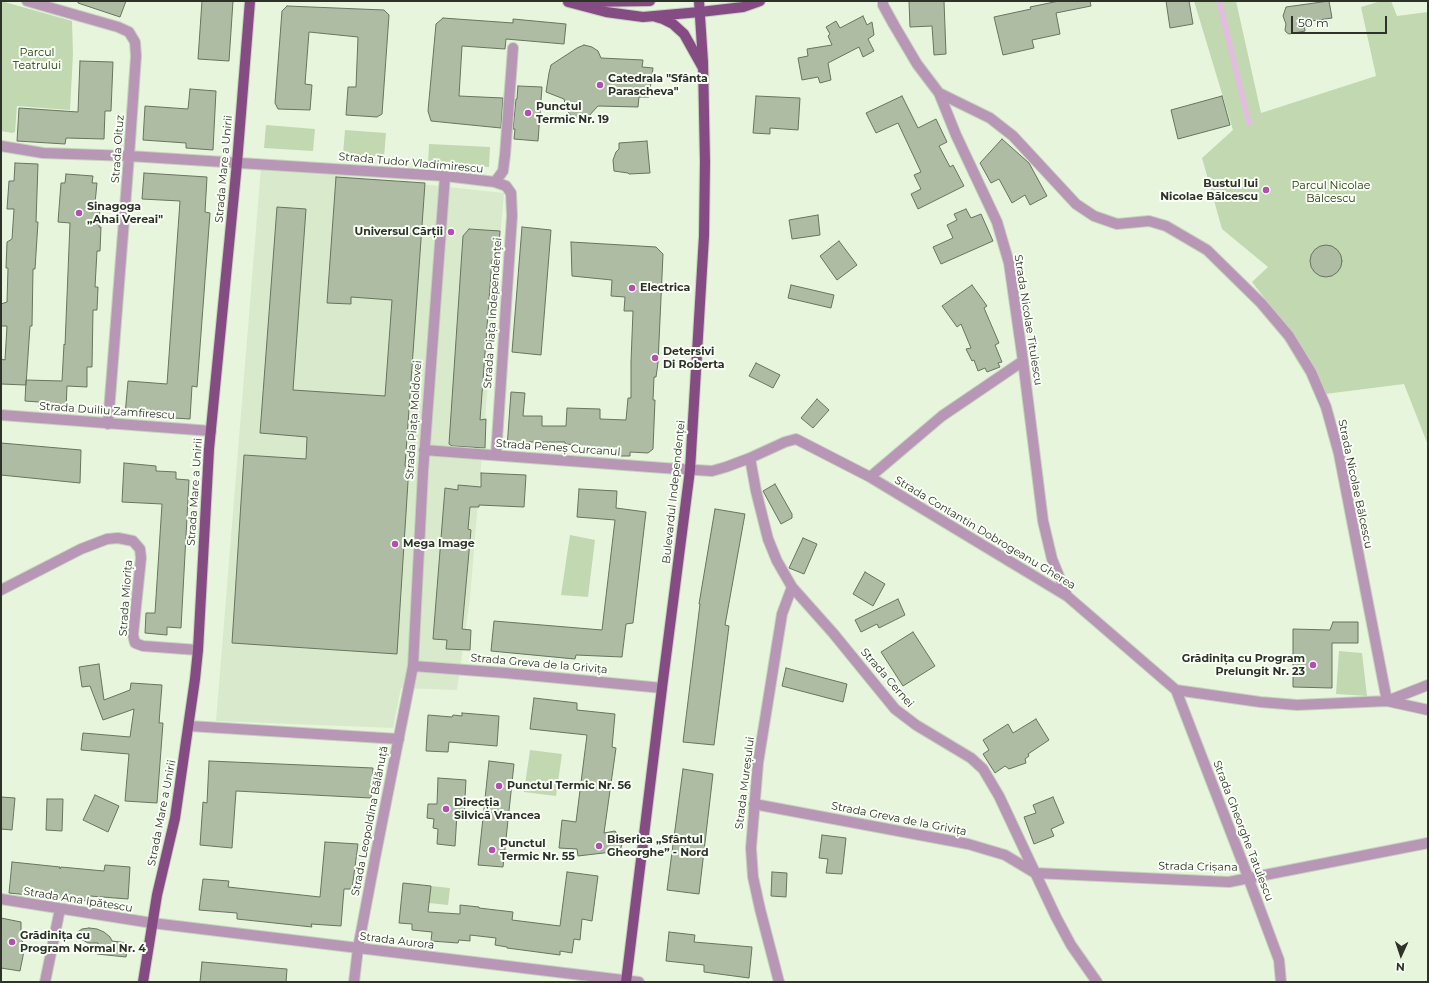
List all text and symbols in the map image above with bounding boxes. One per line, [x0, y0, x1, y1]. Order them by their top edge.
scale bar [1293, 8, 1389, 34]
text: 50 m [1298, 15, 1329, 30]
park label: Parcul Teatrului [13, 46, 61, 72]
place label: Catedrala "Sfânta Parascheva" [608, 72, 708, 98]
marker: Catedrala "Sfânta Parascheva" [595, 80, 605, 90]
place label: Punctul Termic Nr. 19 [536, 100, 609, 126]
marker: Punctul Termic Nr. 19 [523, 108, 533, 118]
street label: Strada Oituz [109, 115, 127, 183]
street label: Strada Mare a Unirii [213, 115, 235, 223]
street label: Strada Tudor Vladimirescu [338, 150, 484, 176]
place label: Bustul lui Nicolae Bălcescu [1160, 177, 1258, 203]
park label: Parcul Nicolae Bălcescu [1292, 179, 1370, 205]
marker: Bustul lui Nicolae Bălcescu [1261, 185, 1271, 195]
place label: Sinagoga „Ahai Vereai" [87, 200, 163, 226]
marker: Sinagoga „Ahai Vereai" [74, 208, 84, 218]
place label: Universul Cărții [354, 225, 443, 239]
marker: Universul Cărții [446, 227, 456, 237]
street label: Strada Piața Independenței [481, 237, 505, 389]
street label: Strada Nicolae Titulescu [1011, 254, 1045, 386]
place label: Electrica [640, 281, 690, 295]
marker: Electrica [627, 283, 637, 293]
place label: Detersivi Di Roberta [663, 345, 725, 371]
marker: Detersivi Di Roberta [650, 353, 660, 363]
street label: Strada Piața Moldovei [403, 360, 425, 480]
street label: Strada Duiliu Zamfirescu [39, 400, 175, 422]
street label: Strada Nicolae Bălcescu [1335, 418, 1375, 550]
street label: Bulevardul Independenței [660, 420, 688, 564]
street label: Strada Peneș Curcanul [495, 437, 621, 459]
street label: Strada Mare a Unirii [185, 438, 205, 546]
street label: Strada Contantin Dobrogeanu Gherea [892, 474, 1078, 592]
place label: Mega Image [403, 537, 475, 551]
marker: Mega Image [390, 539, 400, 549]
street label: Strada Miorița [117, 559, 135, 637]
street label: Strada Cernei [858, 646, 916, 710]
street label: Strada Greva de la Grivița [470, 651, 608, 677]
place label: Grădinița cu Program Prelungit Nr. 23 [1182, 652, 1305, 678]
marker: Grădinița cu Program Prelungit Nr. 23 [1308, 660, 1318, 670]
street label: Strada Mureșului [733, 736, 757, 830]
street label: Strada Leopoldina Bălănuță [349, 745, 391, 897]
street label: Strada Mare a Unirii [145, 759, 179, 867]
street label: Strada Gheorghe Tatulescu [1210, 759, 1276, 903]
place label: Punctul Termic Nr. 56 [507, 779, 631, 793]
marker: Punctul Termic Nr. 56 [494, 781, 504, 791]
place label: Direcția Silvică Vrancea [454, 796, 540, 822]
street label: Strada Greva de la Grivița [830, 799, 968, 839]
marker: Direcția Silvică Vrancea [441, 804, 451, 814]
place label: Biserica „Sfântul Gheorghe” - Nord [607, 833, 709, 859]
place label: Punctul Termic Nr. 55 [500, 837, 575, 863]
marker: Biserica „Sfântul Gheorghe” - Nord [594, 841, 604, 851]
marker: Punctul Termic Nr. 55 [487, 845, 497, 855]
street label: Strada Crișana [1158, 860, 1238, 874]
street label: Strada Ana Ipătescu [22, 885, 134, 915]
place label: Grădinița cu Program Normal Nr. 4 [20, 929, 146, 955]
street label: Strada Aurora [359, 930, 435, 952]
north arrow [1381, 935, 1421, 975]
marker: Grădinița cu Program Normal Nr. 4 [7, 937, 17, 947]
text: N [1396, 960, 1405, 974]

